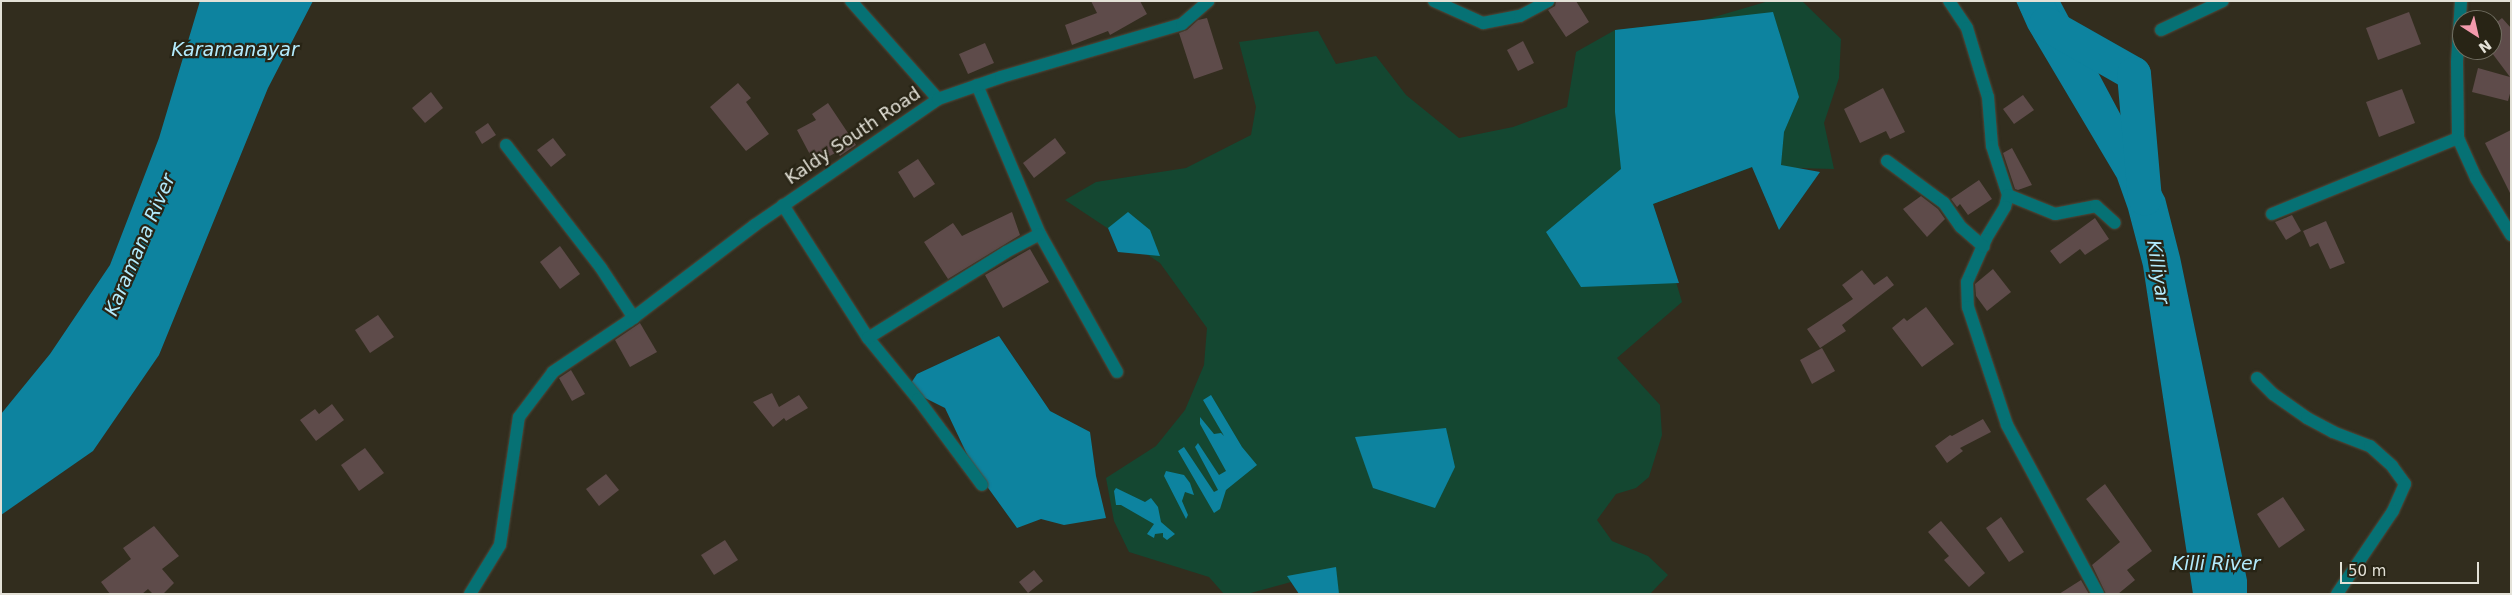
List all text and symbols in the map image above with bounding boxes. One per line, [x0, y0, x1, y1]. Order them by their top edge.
north arrow [2452, 10, 2502, 60]
text: N [2476, 37, 2494, 56]
water label: Karamanayar [171, 39, 299, 61]
street label: Kaldy South Road [781, 83, 925, 189]
water label: Karamana River [100, 171, 180, 319]
water label: Killiyar [2142, 238, 2174, 306]
scale bar [2342, 552, 2481, 584]
water label: Killi River [2172, 553, 2260, 575]
text: 50 m [2348, 562, 2386, 580]

